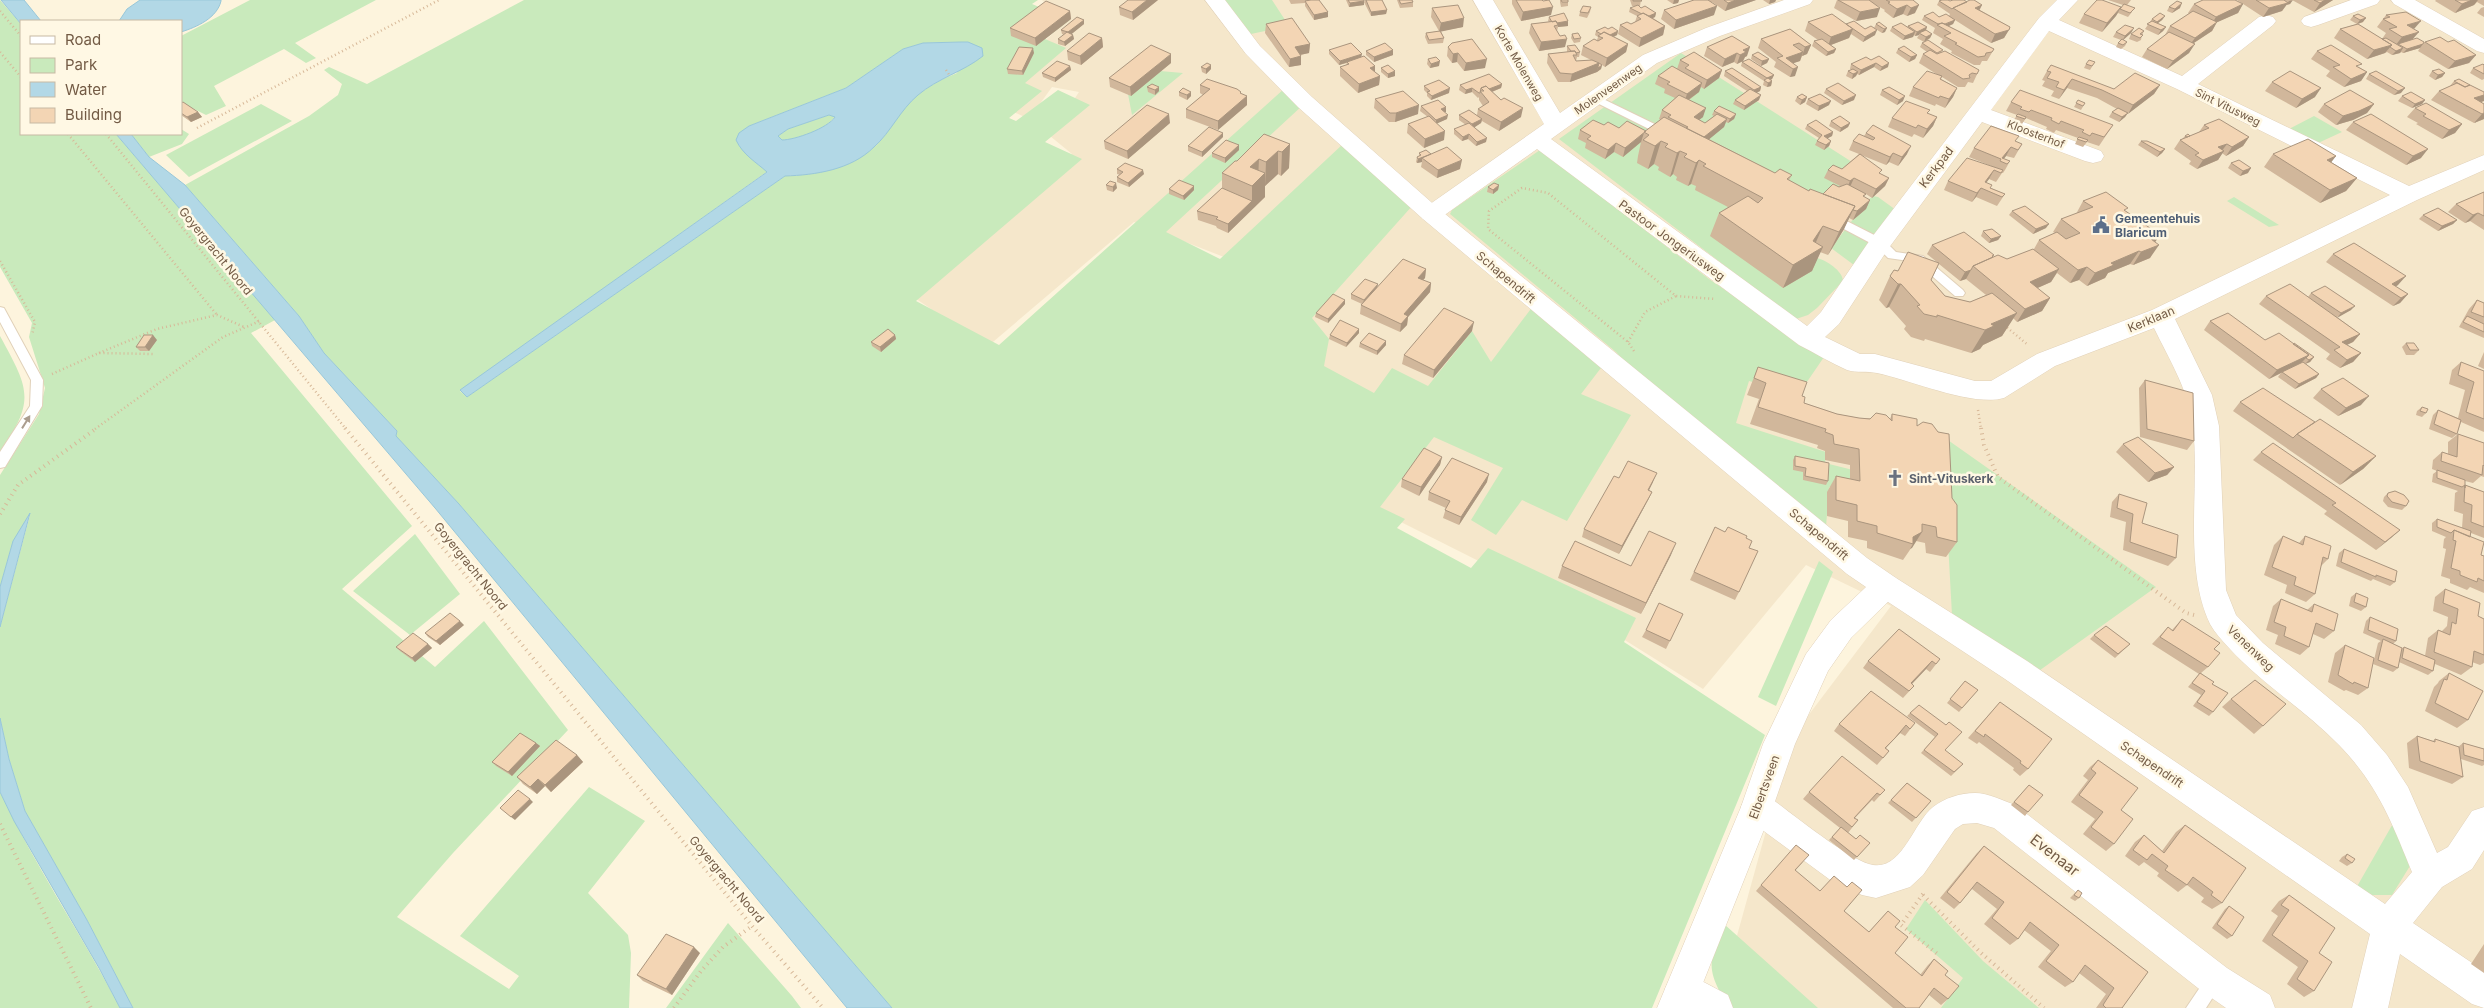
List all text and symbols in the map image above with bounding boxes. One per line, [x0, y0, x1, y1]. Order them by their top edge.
legend [20, 20, 182, 135]
street label: Korte Molenweg [1492, 23, 1546, 103]
text: Road [65, 30, 101, 49]
text: Park [65, 55, 98, 74]
street label: Molenveenweg [1572, 61, 1644, 117]
text: Water [65, 80, 107, 99]
street label: Sint Vitusweg [2193, 85, 2263, 129]
text: Building [65, 105, 122, 124]
street label: Kloosterhof [2005, 117, 2067, 151]
street label: Kerkpad [1916, 144, 1956, 190]
street label: Pastoor Jongeriusweg [1616, 197, 1728, 283]
street label: Goyergracht Noord [176, 204, 256, 298]
place label: Gemeentehuis Blaricum [2115, 211, 2200, 240]
public building icon: Gemeentehuis Blaricum [2091, 215, 2111, 235]
street label: Schapendrift [1473, 248, 1539, 306]
street label: Kerklaan [2125, 302, 2177, 336]
one-way arrow [22, 415, 31, 428]
church icon: Sint-Vituskerk [1885, 468, 1905, 488]
place label: Sint-Vituskerk [1909, 471, 1994, 486]
street label: Schapendrift [1786, 505, 1852, 563]
street label: Goyergracht Noord [431, 519, 511, 613]
street label: Venenweg [2224, 622, 2278, 674]
street label: Schapendrift [2118, 737, 2186, 791]
street label: Elbertsveen [1746, 753, 1782, 821]
street label: Evenaar [2027, 830, 2084, 880]
street label: Goyergracht Noord [686, 833, 768, 925]

